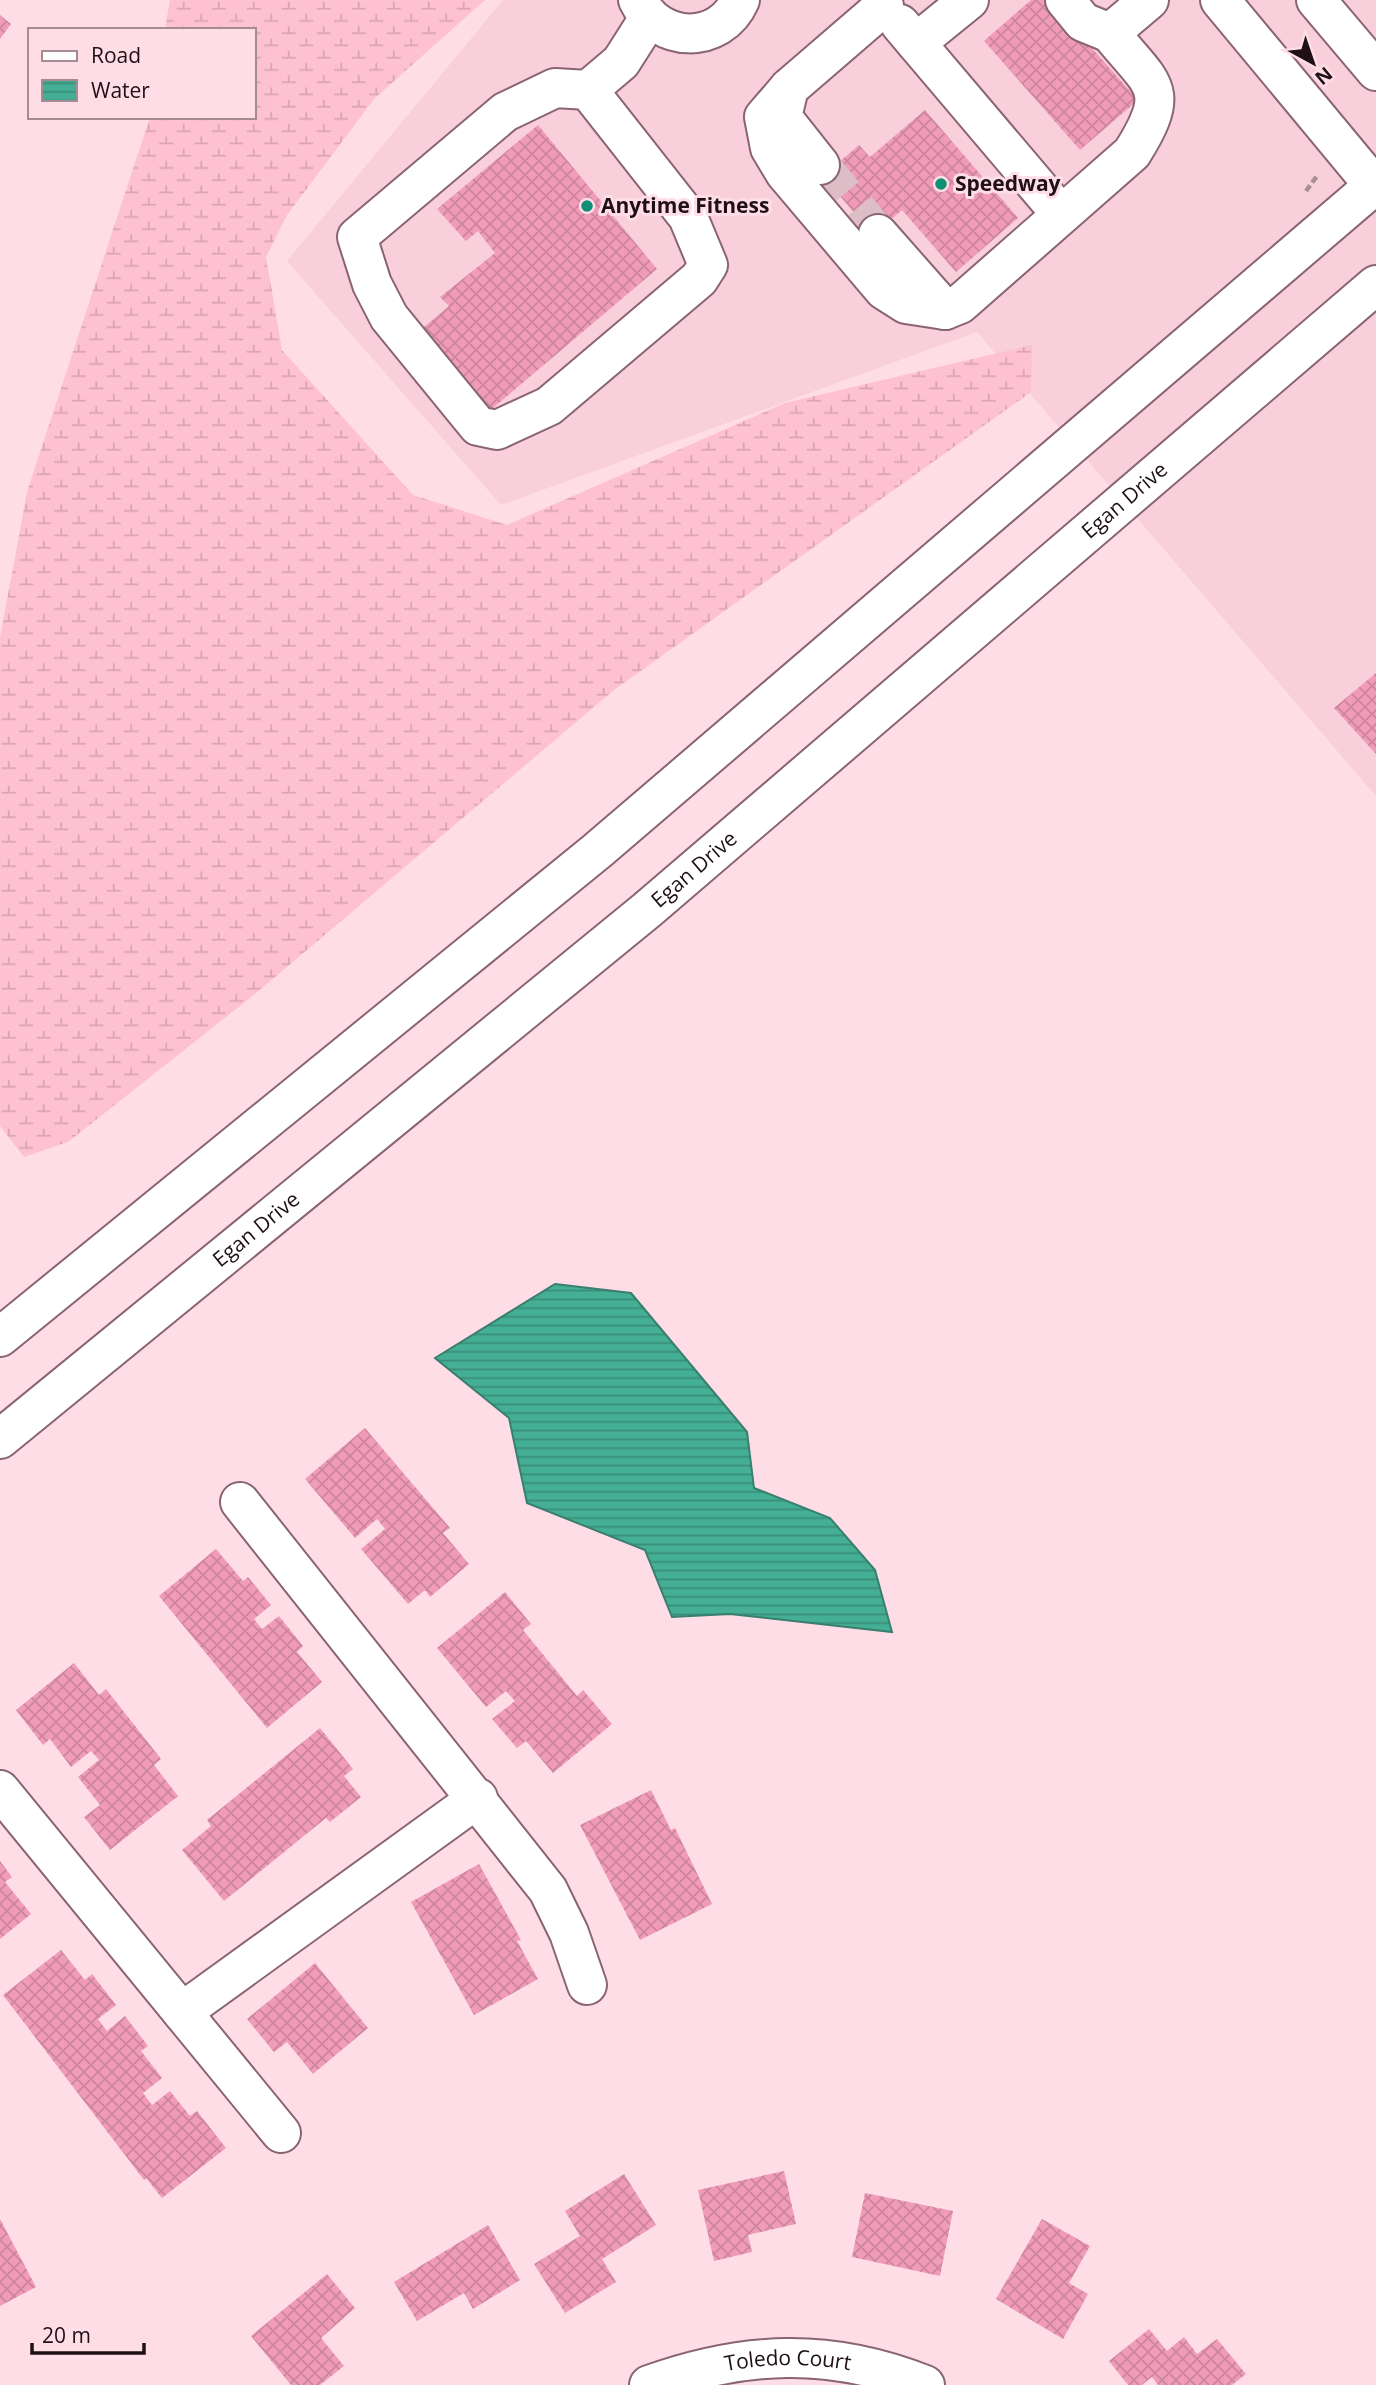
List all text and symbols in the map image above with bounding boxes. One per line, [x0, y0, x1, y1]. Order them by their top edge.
legend [28, 28, 256, 119]
north arrow [1278, 28, 1348, 98]
text: Road [91, 41, 141, 69]
text: N [1310, 61, 1338, 91]
text: Water [91, 76, 150, 104]
place label: Speedway [955, 169, 1061, 197]
marker: Speedway [933, 176, 949, 192]
place label: Anytime Fitness [601, 191, 769, 219]
marker: Anytime Fitness [579, 198, 595, 214]
street label: Egan Drive [1075, 455, 1173, 544]
street label: Egan Drive [645, 824, 742, 913]
street label: Egan Drive [206, 1185, 305, 1273]
scale bar [32, 2312, 144, 2356]
text: 20 m [42, 2321, 91, 2349]
street label: Toledo Court [722, 2343, 853, 2377]

